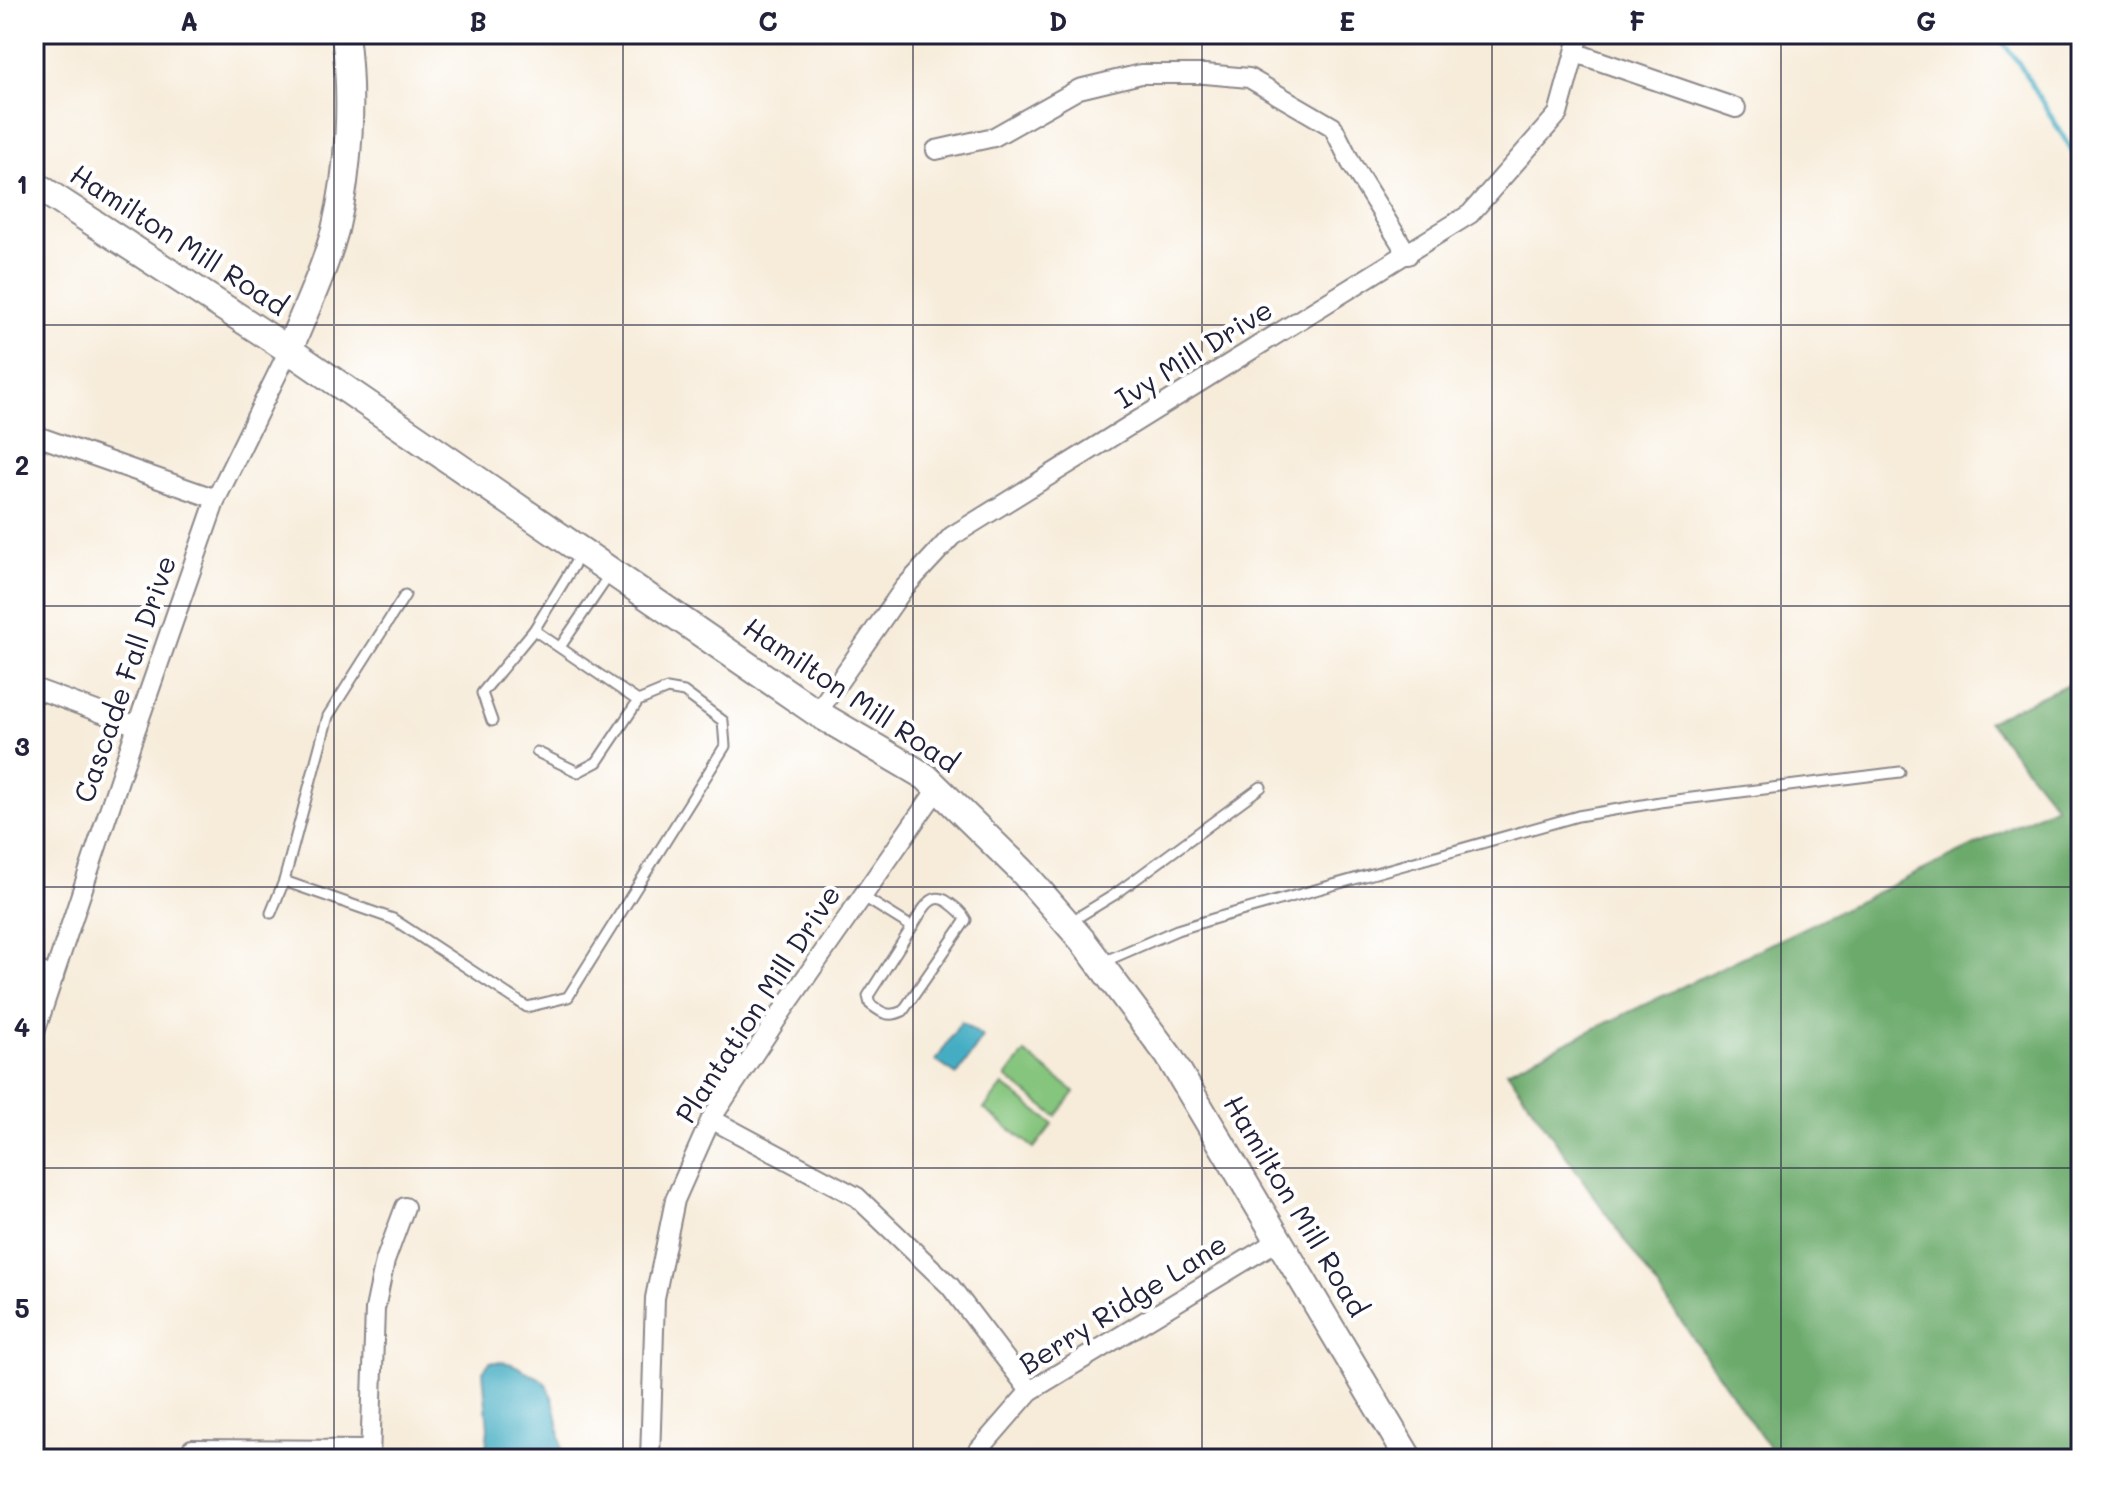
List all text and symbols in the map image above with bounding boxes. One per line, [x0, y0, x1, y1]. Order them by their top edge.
text: A [180, 4, 198, 38]
text: B [469, 4, 487, 38]
text: C [758, 4, 778, 38]
text: D [1049, 4, 1067, 38]
text: E [1339, 4, 1355, 38]
text: F [1629, 4, 1645, 38]
text: G [1916, 4, 1936, 38]
street label: Hamilton Mill Road [64, 155, 295, 323]
text: 1 [16, 167, 28, 201]
street label: Ivy Mill Drive [1108, 291, 1279, 416]
text: 2 [15, 448, 29, 482]
street label: Cascade Fall Drive [65, 550, 183, 807]
street label: Hamilton Mill Road [737, 609, 966, 780]
text: 3 [14, 729, 30, 763]
street label: Plantation Mill Drive [667, 878, 848, 1129]
text: 4 [14, 1010, 30, 1044]
street label: Hamilton Mill Road [1216, 1088, 1377, 1323]
street label: Berry Ridge Lane [1012, 1225, 1233, 1382]
text: 5 [14, 1291, 30, 1325]

